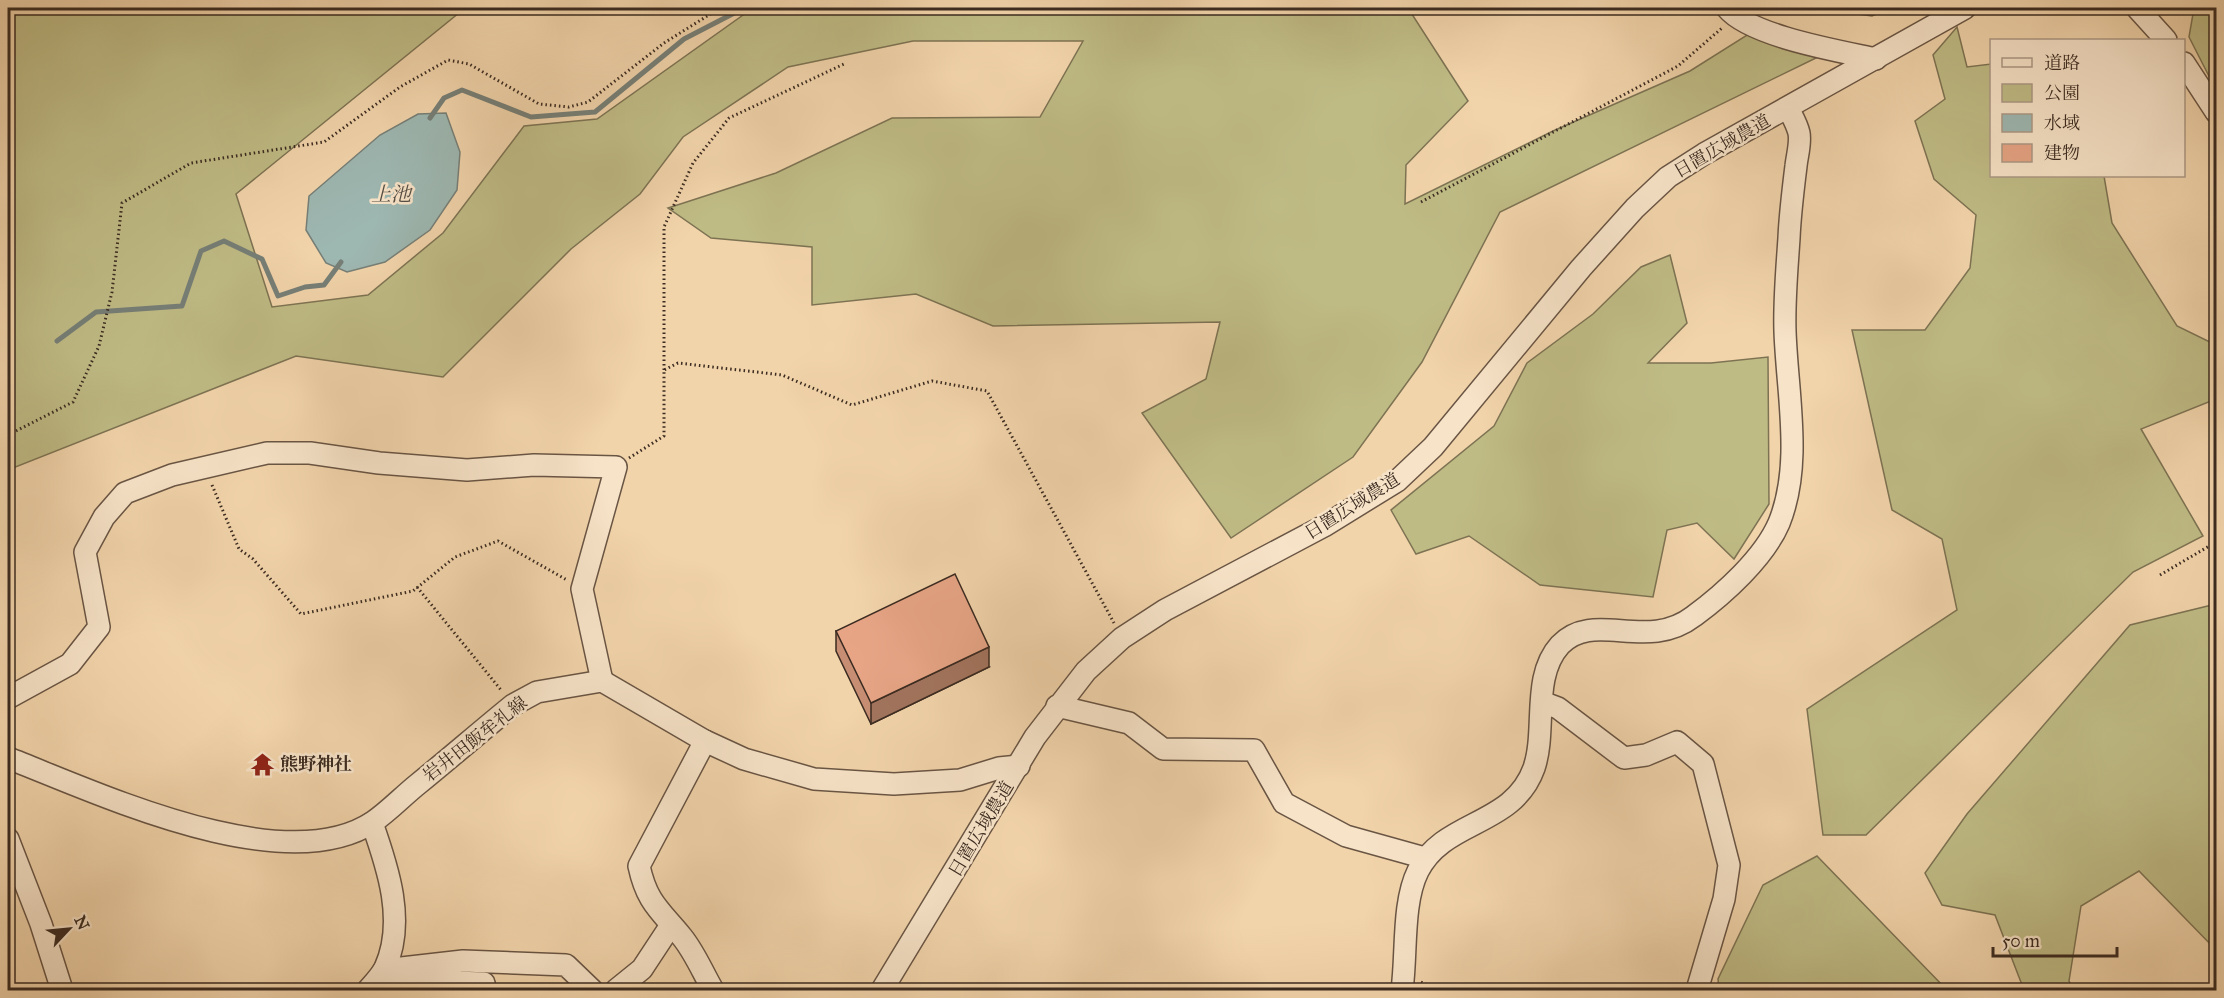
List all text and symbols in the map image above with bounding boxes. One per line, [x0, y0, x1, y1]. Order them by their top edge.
legend [1990, 39, 2185, 177]
text: 道路 [2044, 52, 2080, 74]
text: 公園 [2044, 82, 2080, 104]
street label: 日置広域農道 [1670, 109, 1774, 183]
text: 水域 [2044, 112, 2080, 134]
text: 建物 [2044, 142, 2080, 164]
water label: 上池 [371, 182, 413, 206]
street label: 日置広域農道 [1300, 468, 1404, 544]
street label: 岩井田飯牟礼線 [419, 692, 531, 786]
temple icon: 熊野神社 [249, 751, 275, 777]
place label: 熊野神社 [280, 753, 352, 775]
street label: 日置広域農道 [944, 777, 1018, 881]
north arrow [39, 899, 99, 959]
text: N [71, 912, 94, 933]
scale bar [1993, 920, 2118, 958]
text: 50 m [2002, 930, 2040, 952]

